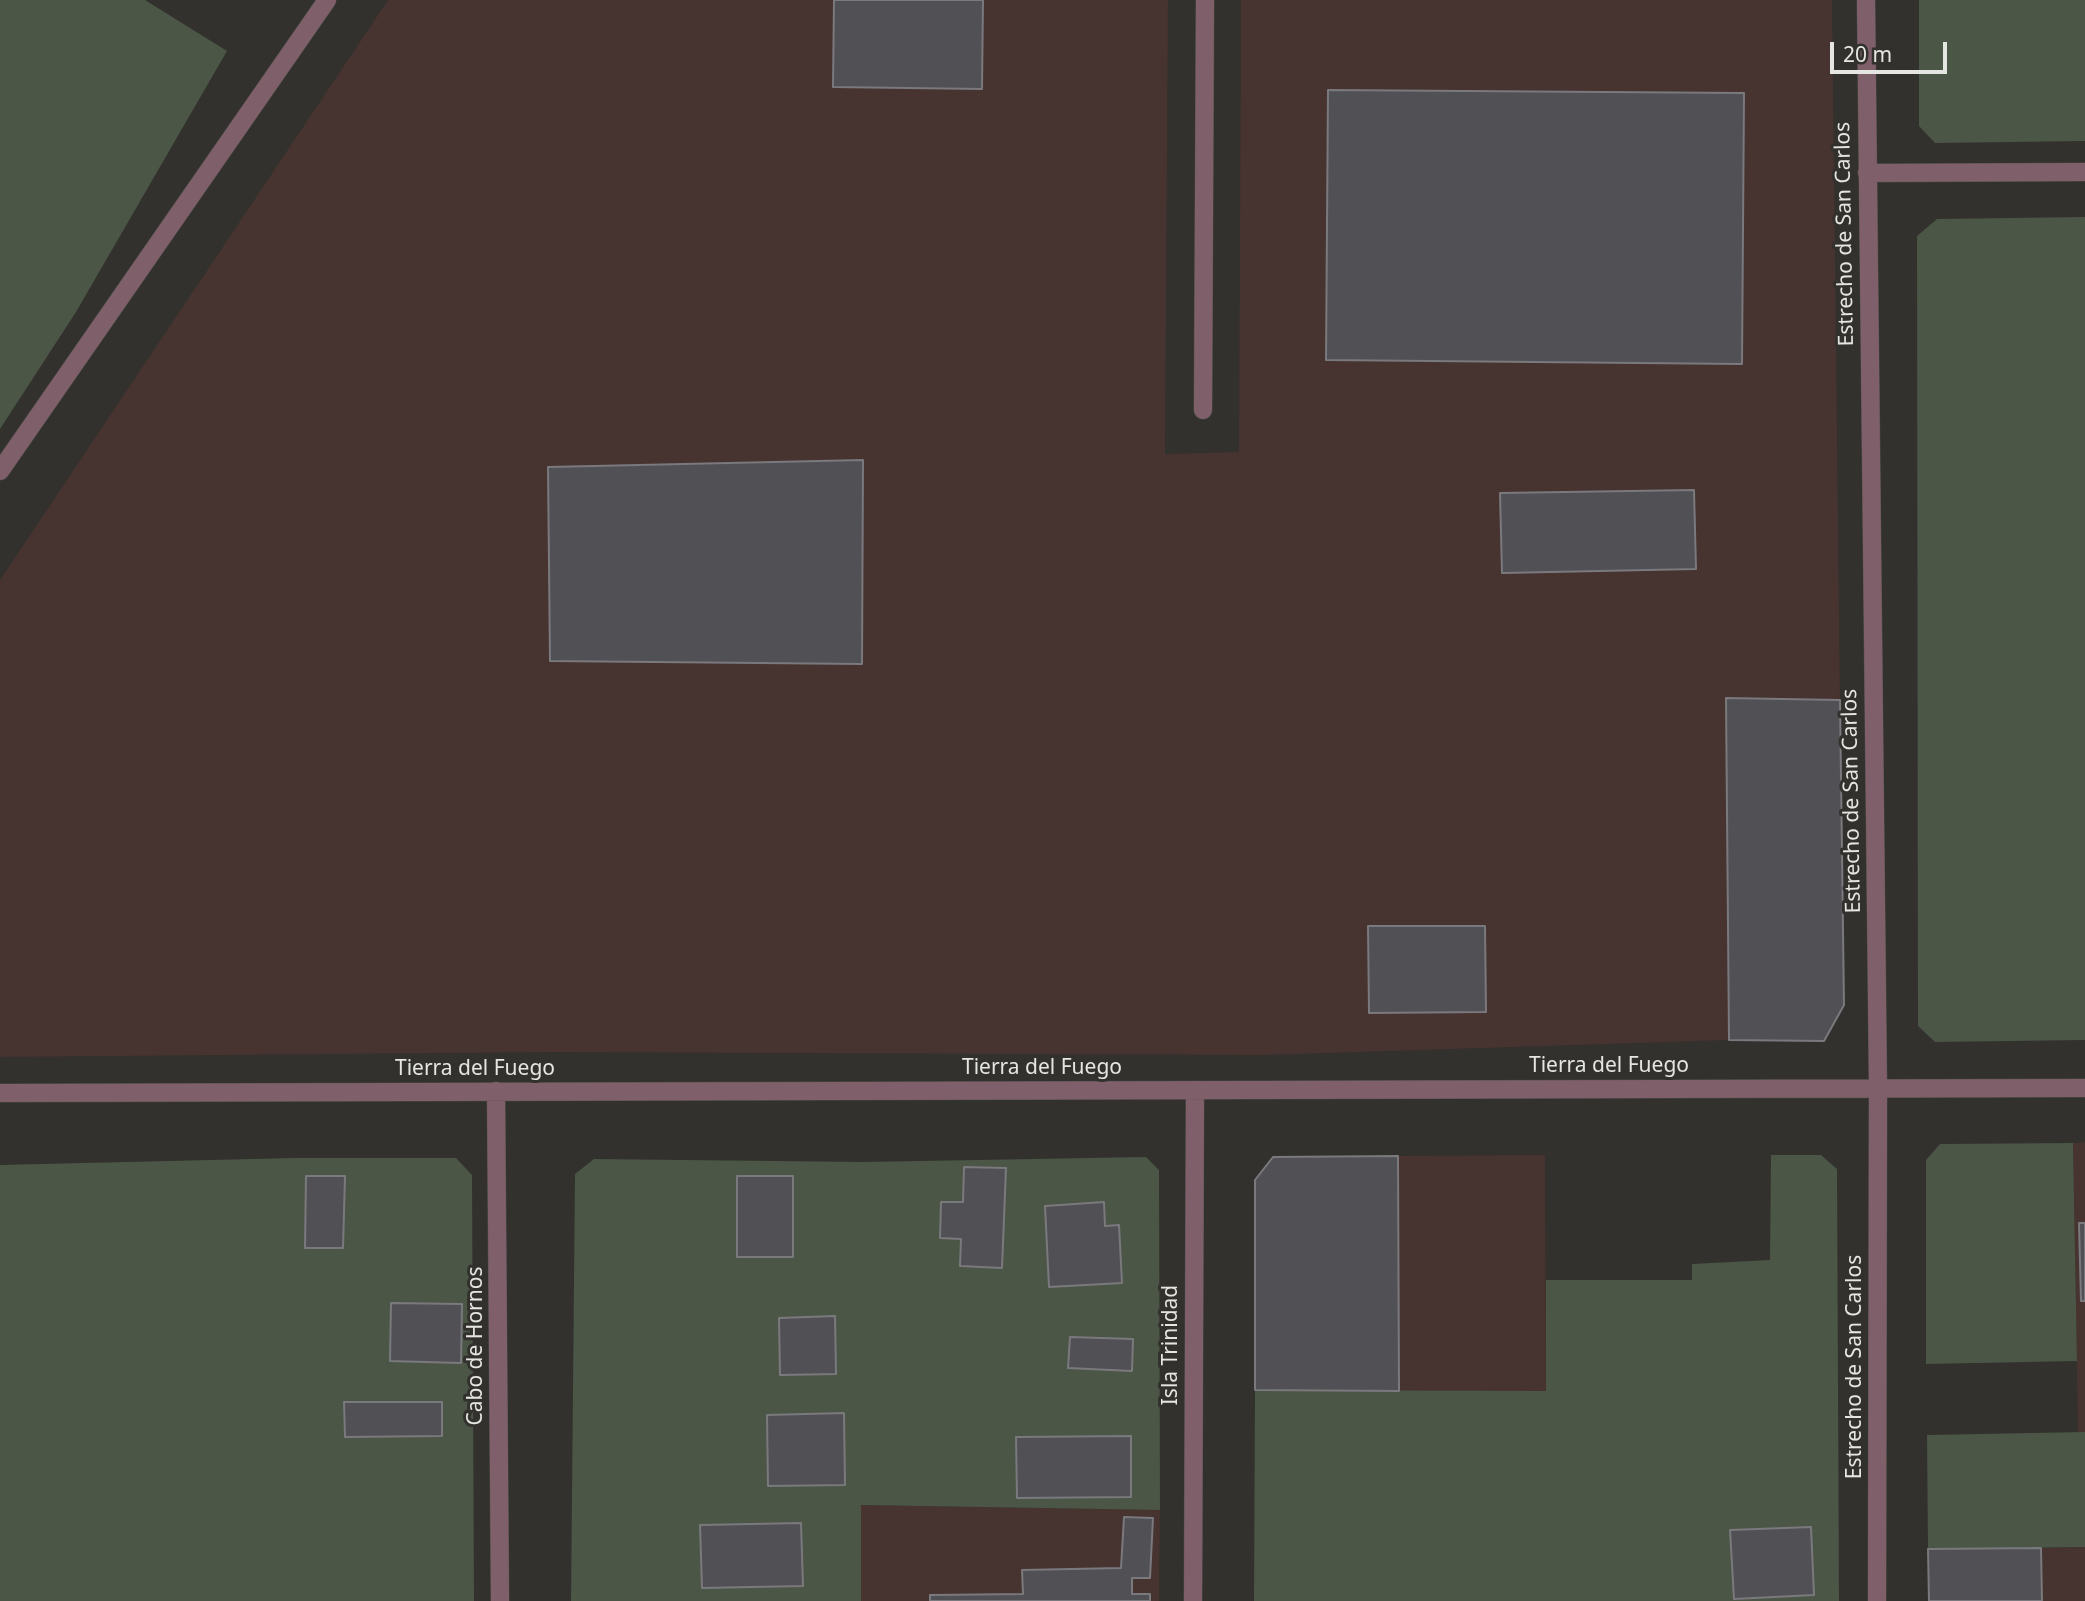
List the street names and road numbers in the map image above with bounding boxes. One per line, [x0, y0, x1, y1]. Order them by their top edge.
street label: Estrecho de San Carlos [1830, 122, 1860, 346]
street label: Estrecho de San Carlos [1837, 689, 1867, 913]
street label: Tierra del Fuego [1529, 1053, 1689, 1079]
street label: Tierra del Fuego [962, 1055, 1122, 1081]
street label: Tierra del Fuego [395, 1056, 555, 1082]
street label: Estrecho de San Carlos [1842, 1255, 1868, 1479]
street label: Cabo de Hornos [463, 1266, 489, 1426]
street label: Isla Trinidad [1158, 1285, 1184, 1405]

